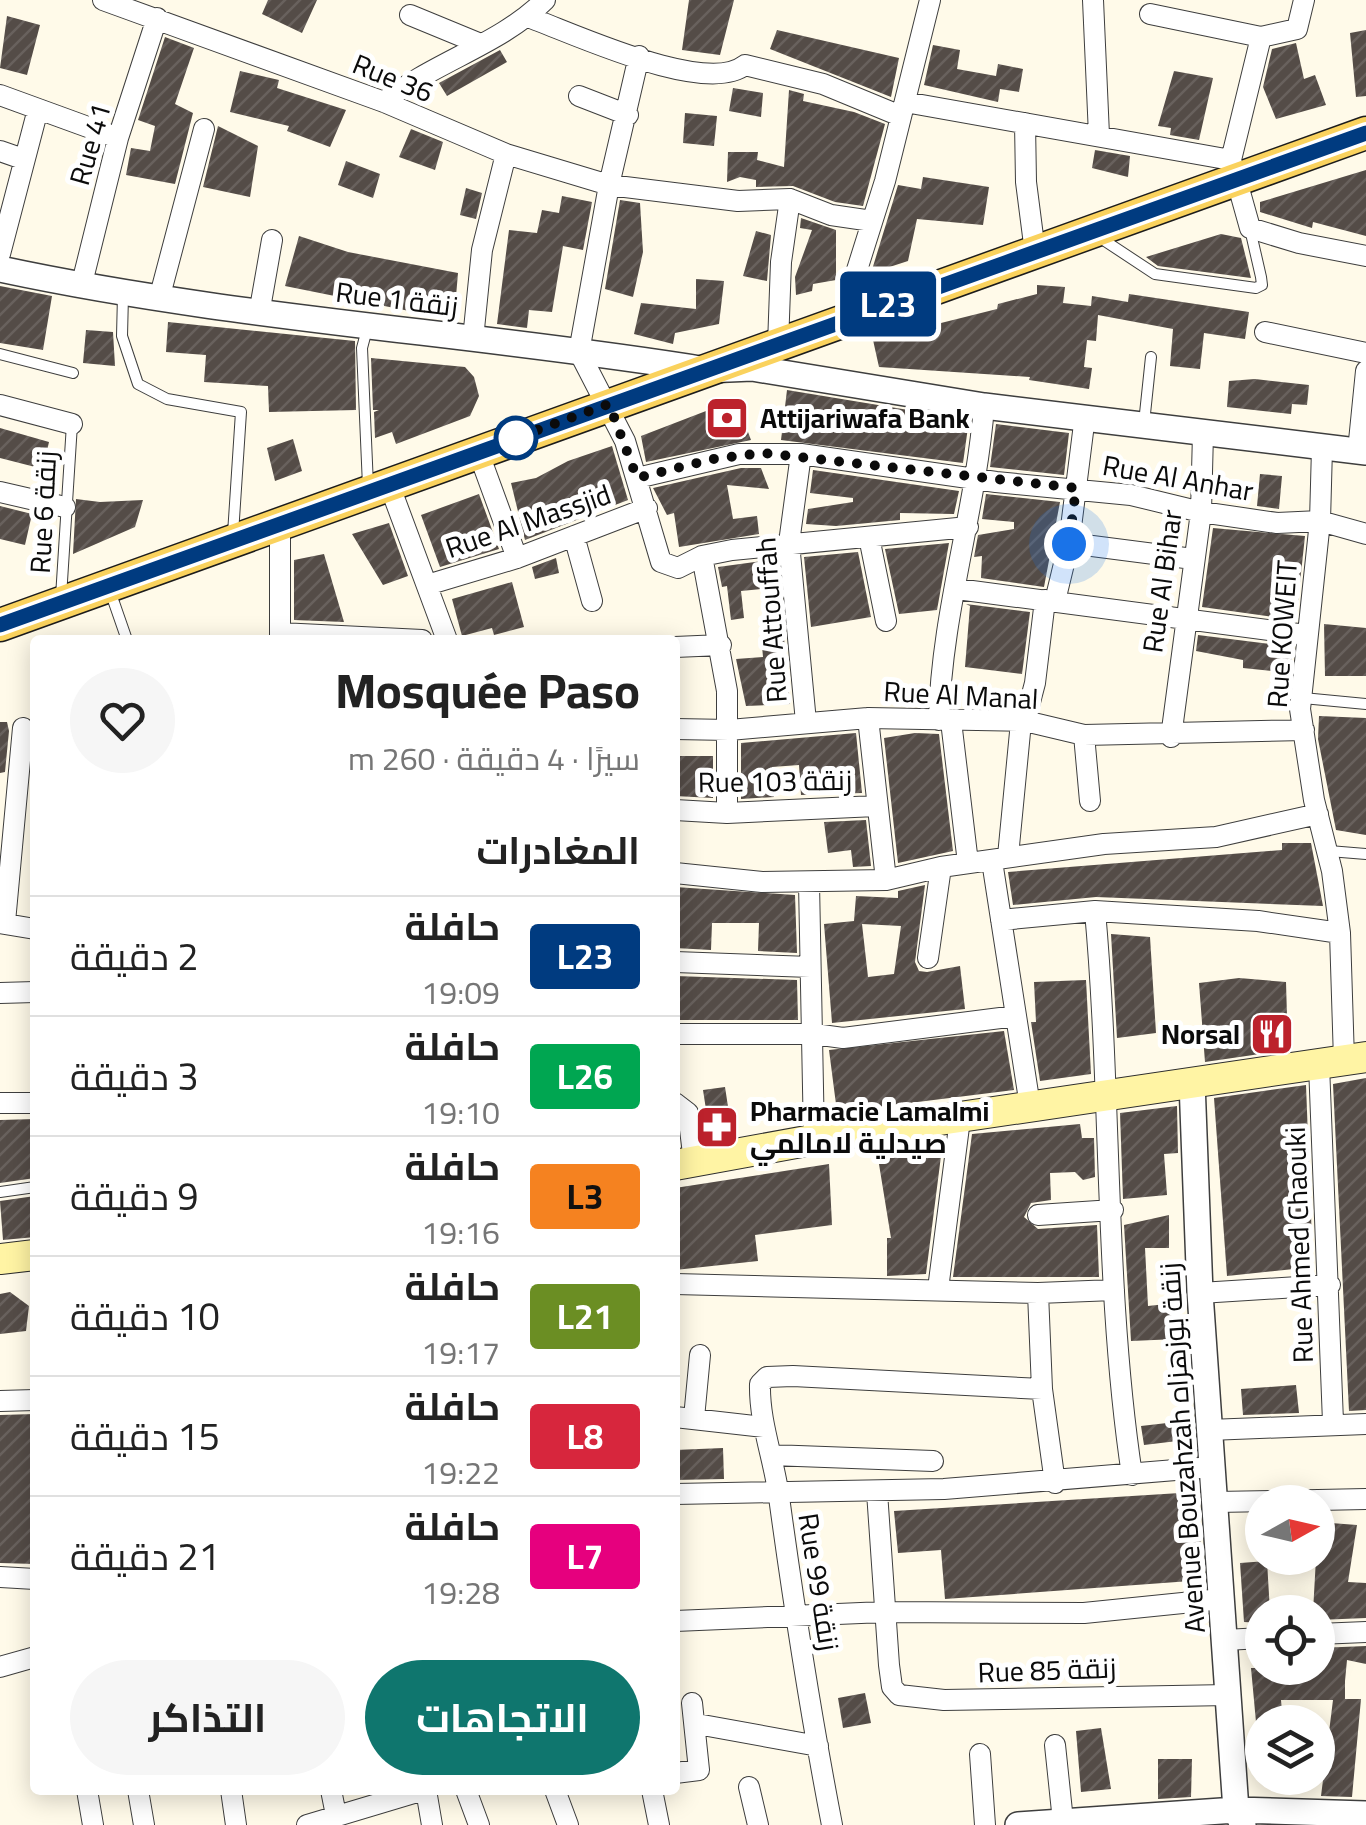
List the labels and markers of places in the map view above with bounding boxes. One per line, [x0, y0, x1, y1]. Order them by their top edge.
place label: Attijariwafa Bank [760, 392, 970, 444]
bank icon: Attijariwafa Bank [704, 395, 750, 441]
unlabelled marker [495, 417, 537, 459]
place label: Norsal [1161, 1008, 1240, 1060]
restaurant icon: Norsal [1249, 1011, 1295, 1057]
place label: Pharmacie Lamalmi صيدلية لامالمي [750, 1085, 989, 1169]
pharmacy icon: Pharmacie Lamalmi صيدلية لامالمي [694, 1104, 740, 1150]

